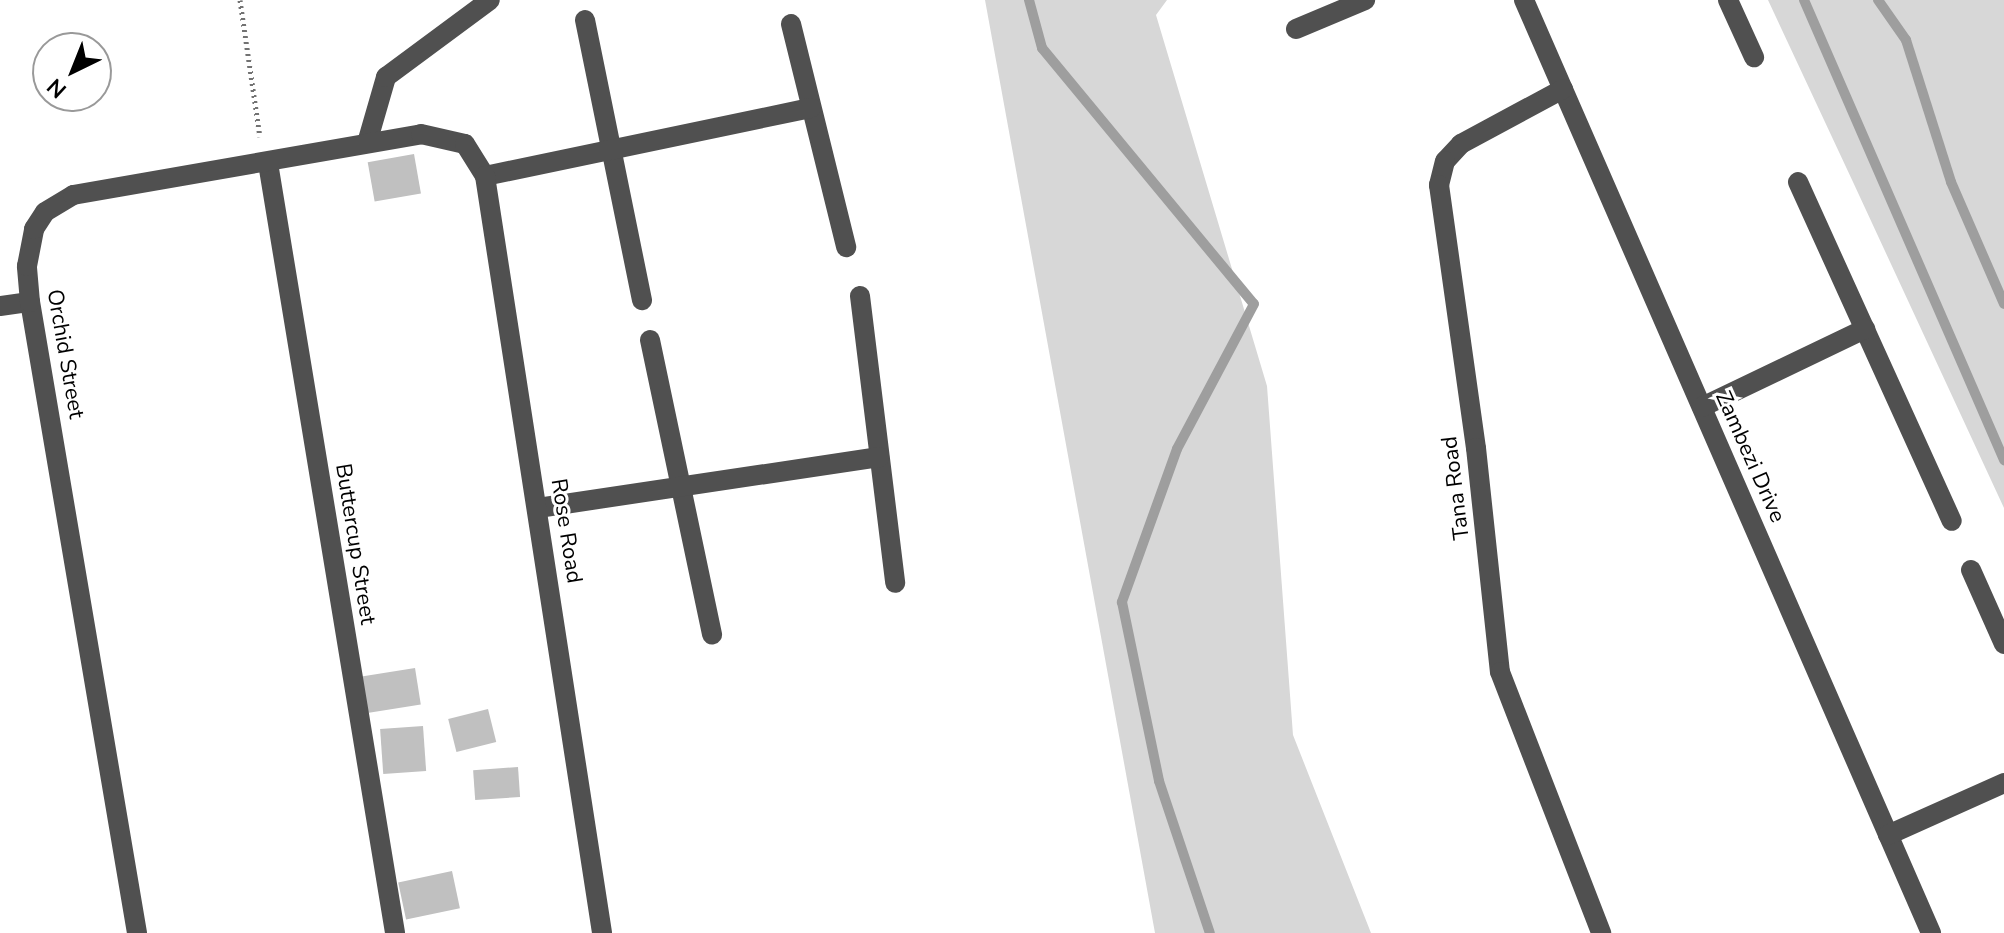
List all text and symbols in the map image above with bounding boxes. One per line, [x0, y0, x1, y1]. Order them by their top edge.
north arrow [32, 32, 112, 112]
text: N [41, 72, 73, 105]
street label: Orchid Street [41, 287, 89, 421]
street label: Zambezi Drive [1709, 387, 1791, 527]
street label: Tana Road [1437, 435, 1475, 541]
street label: Buttercup Street [329, 462, 381, 626]
street label: Rose Road [545, 477, 587, 585]

